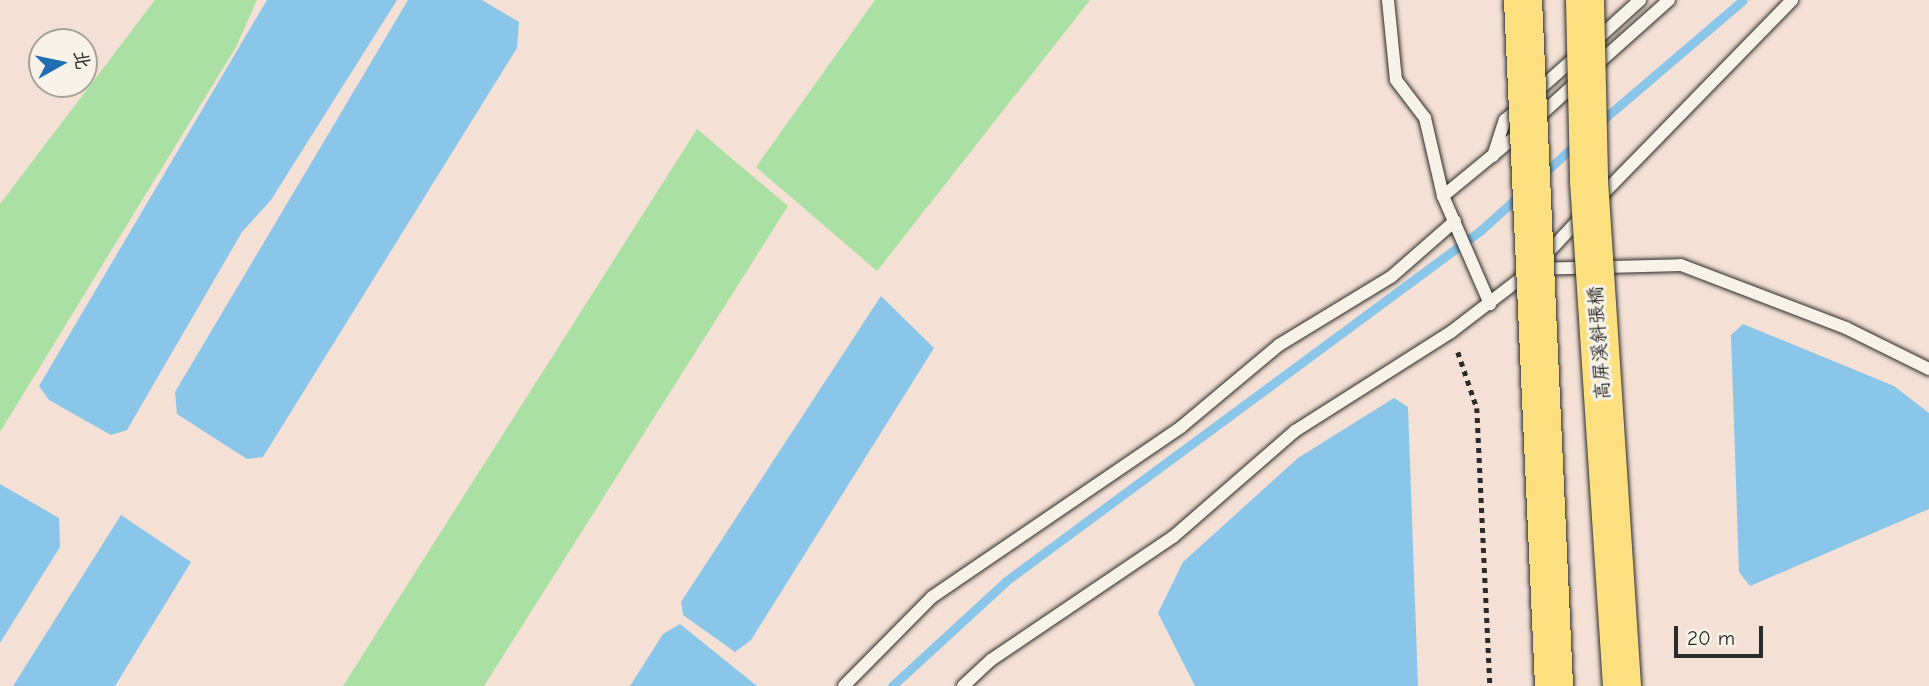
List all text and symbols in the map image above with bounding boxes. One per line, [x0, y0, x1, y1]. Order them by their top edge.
north arrow [28, 28, 98, 98]
text: 北 [69, 49, 94, 71]
street label: 高屏溪斜張橋 [1585, 285, 1615, 401]
scale bar [1677, 612, 1766, 656]
text: 20 m [1687, 626, 1735, 650]

